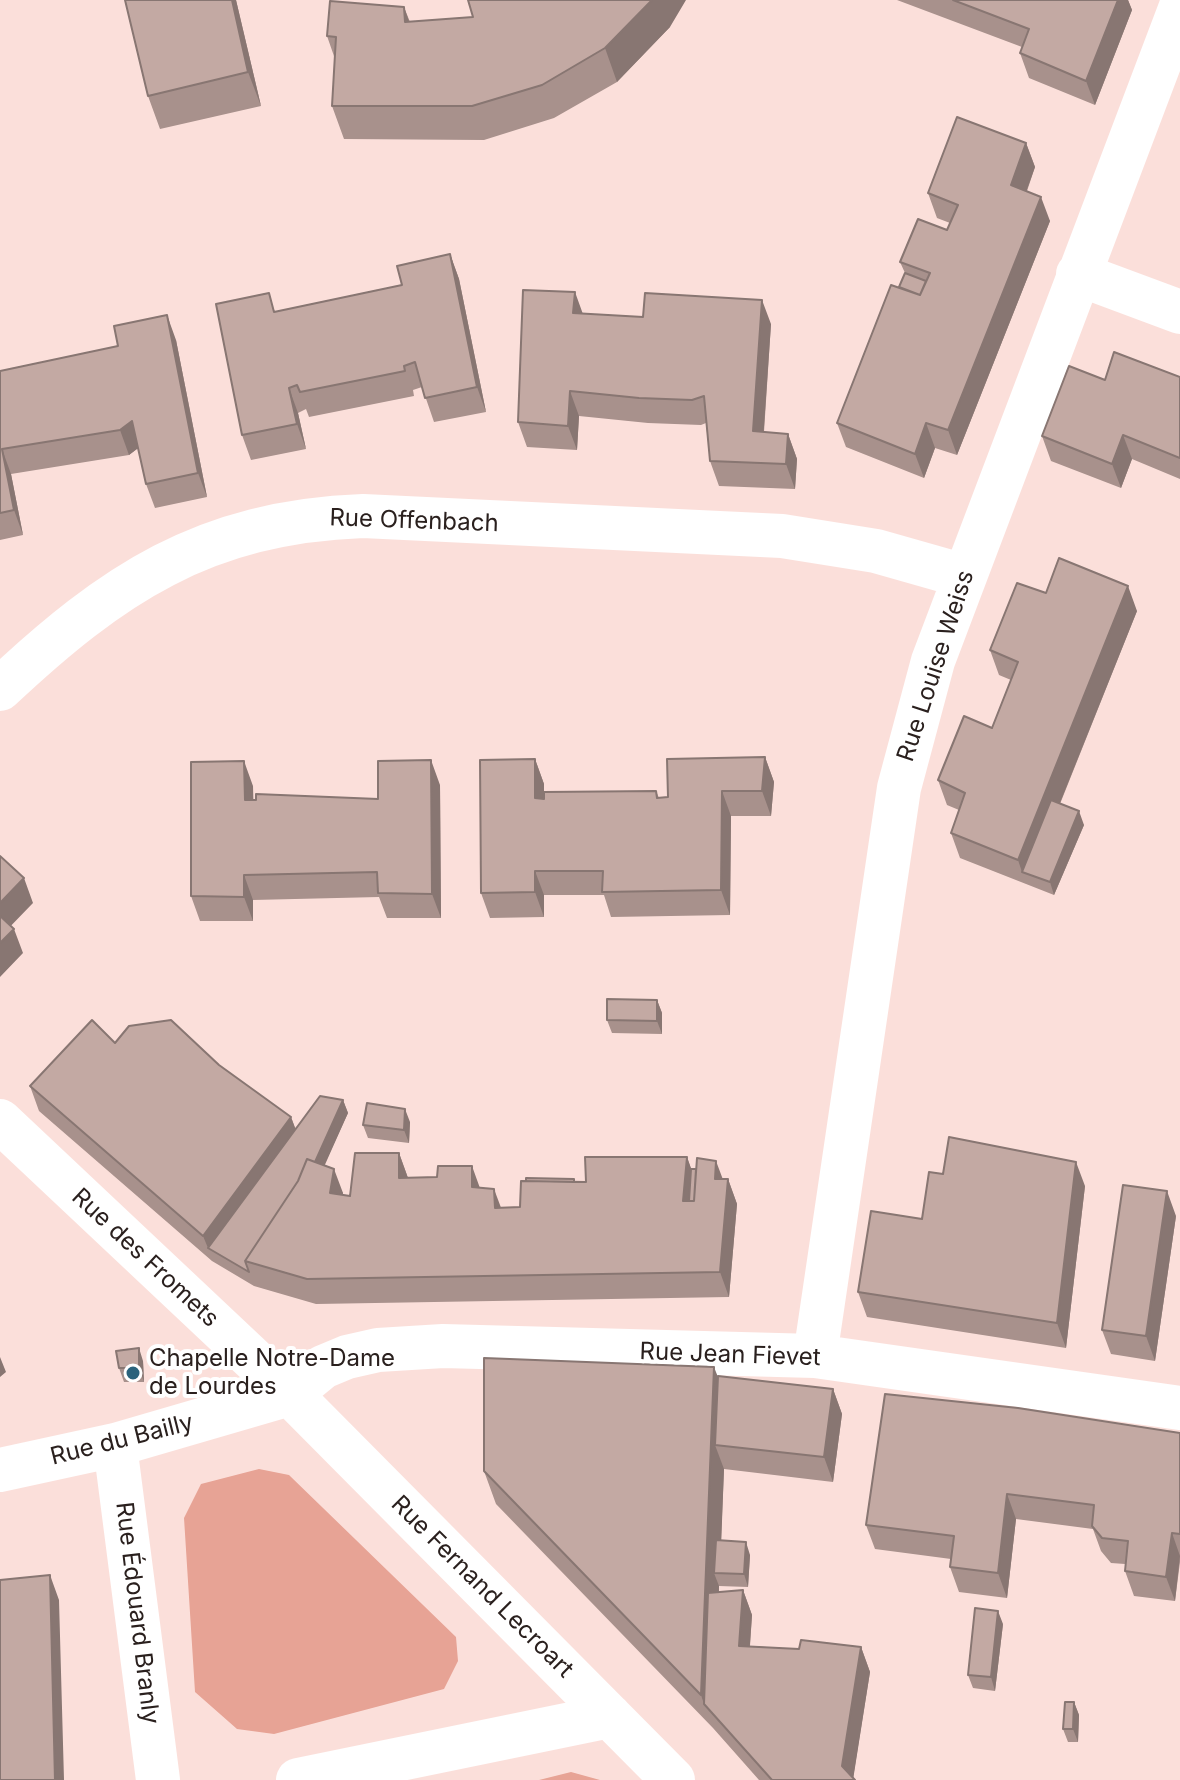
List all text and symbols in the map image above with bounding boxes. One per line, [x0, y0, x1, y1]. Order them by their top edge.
street label: Rue Offenbach [329, 504, 499, 538]
street label: Rue Louise Weiss [892, 567, 980, 765]
street label: Rue des Fromets [66, 1183, 224, 1333]
street label: Rue Jean Fievet [639, 1337, 821, 1373]
place label: Chapelle Notre-Dame de Lourdes [149, 1345, 395, 1401]
marker: Chapelle Notre-Dame de Lourdes [124, 1364, 142, 1382]
street label: Rue du Bailly [48, 1408, 196, 1472]
street label: Rue Fernand Lecroart [385, 1490, 579, 1684]
street label: Rue Édouard Branly [109, 1500, 165, 1726]

